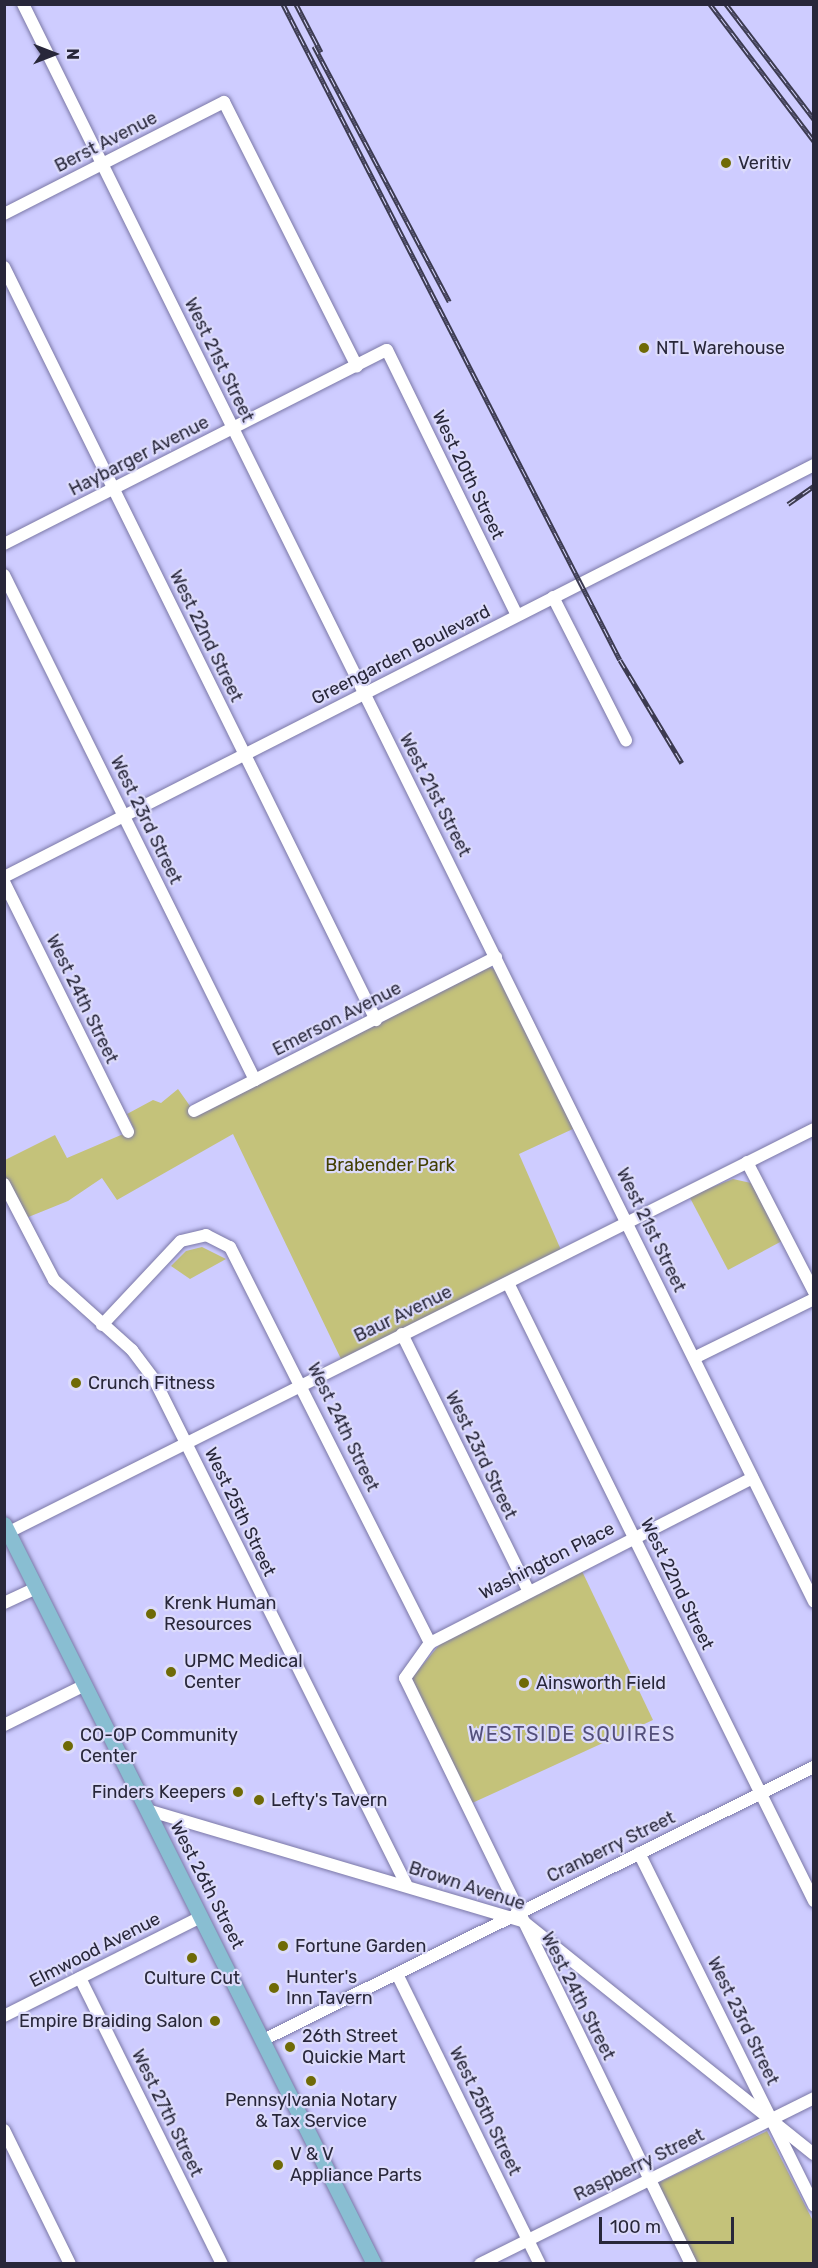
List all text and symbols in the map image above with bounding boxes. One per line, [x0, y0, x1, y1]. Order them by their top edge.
north arrow [24, 24, 84, 84]
text: N [63, 48, 82, 60]
street label: Berst Avenue [51, 107, 161, 177]
place label: Veritiv [738, 152, 791, 174]
marker: Veritiv [719, 156, 733, 170]
street label: West 21st Street [180, 294, 258, 426]
place label: NTL Warehouse [656, 337, 786, 359]
marker: NTL Warehouse [637, 341, 651, 355]
street label: West 20th Street [427, 407, 509, 543]
street label: Haybarger Avenue [65, 411, 213, 501]
street label: West 22nd Street [165, 567, 247, 705]
street label: Greengarden Boulevard [308, 601, 494, 709]
street label: West 21st Street [395, 730, 475, 860]
street label: West 23rd Street [106, 752, 186, 888]
street label: West 24th Street [41, 931, 123, 1067]
street label: Emerson Avenue [269, 977, 405, 1061]
park label: Brabender Park [325, 1154, 455, 1176]
street label: West 21st Street [612, 1164, 690, 1296]
street label: Baur Avenue [350, 1281, 456, 1347]
street label: West 24th Street [302, 1359, 384, 1495]
place label: Crunch Fitness [88, 1372, 215, 1394]
marker: Crunch Fitness [69, 1376, 83, 1390]
street label: West 23rd Street [441, 1387, 521, 1523]
street label: West 25th Street [200, 1444, 280, 1580]
street label: West 22nd Street [636, 1515, 718, 1653]
street label: Washington Place [476, 1518, 618, 1604]
place label: Krenk Human Resources [164, 1593, 277, 1636]
marker: Krenk Human Resources [142, 1605, 160, 1623]
place label: UPMC Medical Center [184, 1651, 303, 1694]
marker: UPMC Medical Center [162, 1663, 180, 1681]
place label: Ainsworth Field [536, 1672, 666, 1694]
marker: Ainsworth Field [517, 1676, 531, 1690]
district label: WESTSIDE SQUIRES [468, 1722, 676, 1746]
place label: CO-OP Community Center [80, 1725, 238, 1768]
marker: CO-OP Community Center [61, 1739, 75, 1753]
place label: Finders Keepers [92, 1781, 226, 1803]
marker: Finders Keepers [231, 1785, 245, 1799]
place label: Lefty's Tavern [271, 1789, 388, 1811]
marker: Lefty's Tavern [252, 1793, 266, 1807]
street label: Cranberry Street [543, 1807, 679, 1887]
street label: West 26th Street [165, 1817, 249, 1953]
street label: Brown Avenue [406, 1857, 528, 1915]
street label: Elmwood Avenue [26, 1908, 164, 1992]
street label: West 24th Street [536, 1928, 620, 2064]
place label: Fortune Garden [295, 1935, 426, 1957]
marker: Fortune Garden [276, 1939, 290, 1953]
marker: Culture Cut [185, 1951, 199, 1965]
street label: West 23rd Street [703, 1953, 783, 2089]
place label: Culture Cut [144, 1967, 240, 1989]
place label: Hunter's Inn Tavern [286, 1967, 373, 2010]
marker: Hunter's Inn Tavern [267, 1981, 281, 1995]
place label: Empire Braiding Salon [19, 2010, 203, 2032]
marker: Empire Braiding Salon [208, 2014, 222, 2028]
place label: 26th Street Quickie Mart [302, 2026, 406, 2068]
marker: 26th Street Quickie Mart [283, 2040, 297, 2054]
street label: West 25th Street [445, 2043, 525, 2179]
street label: West 27th Street [127, 2046, 207, 2180]
marker: Pennsylvania Notary & Tax Service [304, 2074, 318, 2088]
place label: Pennsylvania Notary & Tax Service [225, 2090, 397, 2132]
street label: Raspberry Street [570, 2124, 708, 2206]
place label: V & V Appliance Parts [290, 2144, 422, 2186]
marker: V & V Appliance Parts [271, 2158, 285, 2172]
scale bar [602, 2205, 737, 2243]
text: 100 m [610, 2216, 661, 2238]

